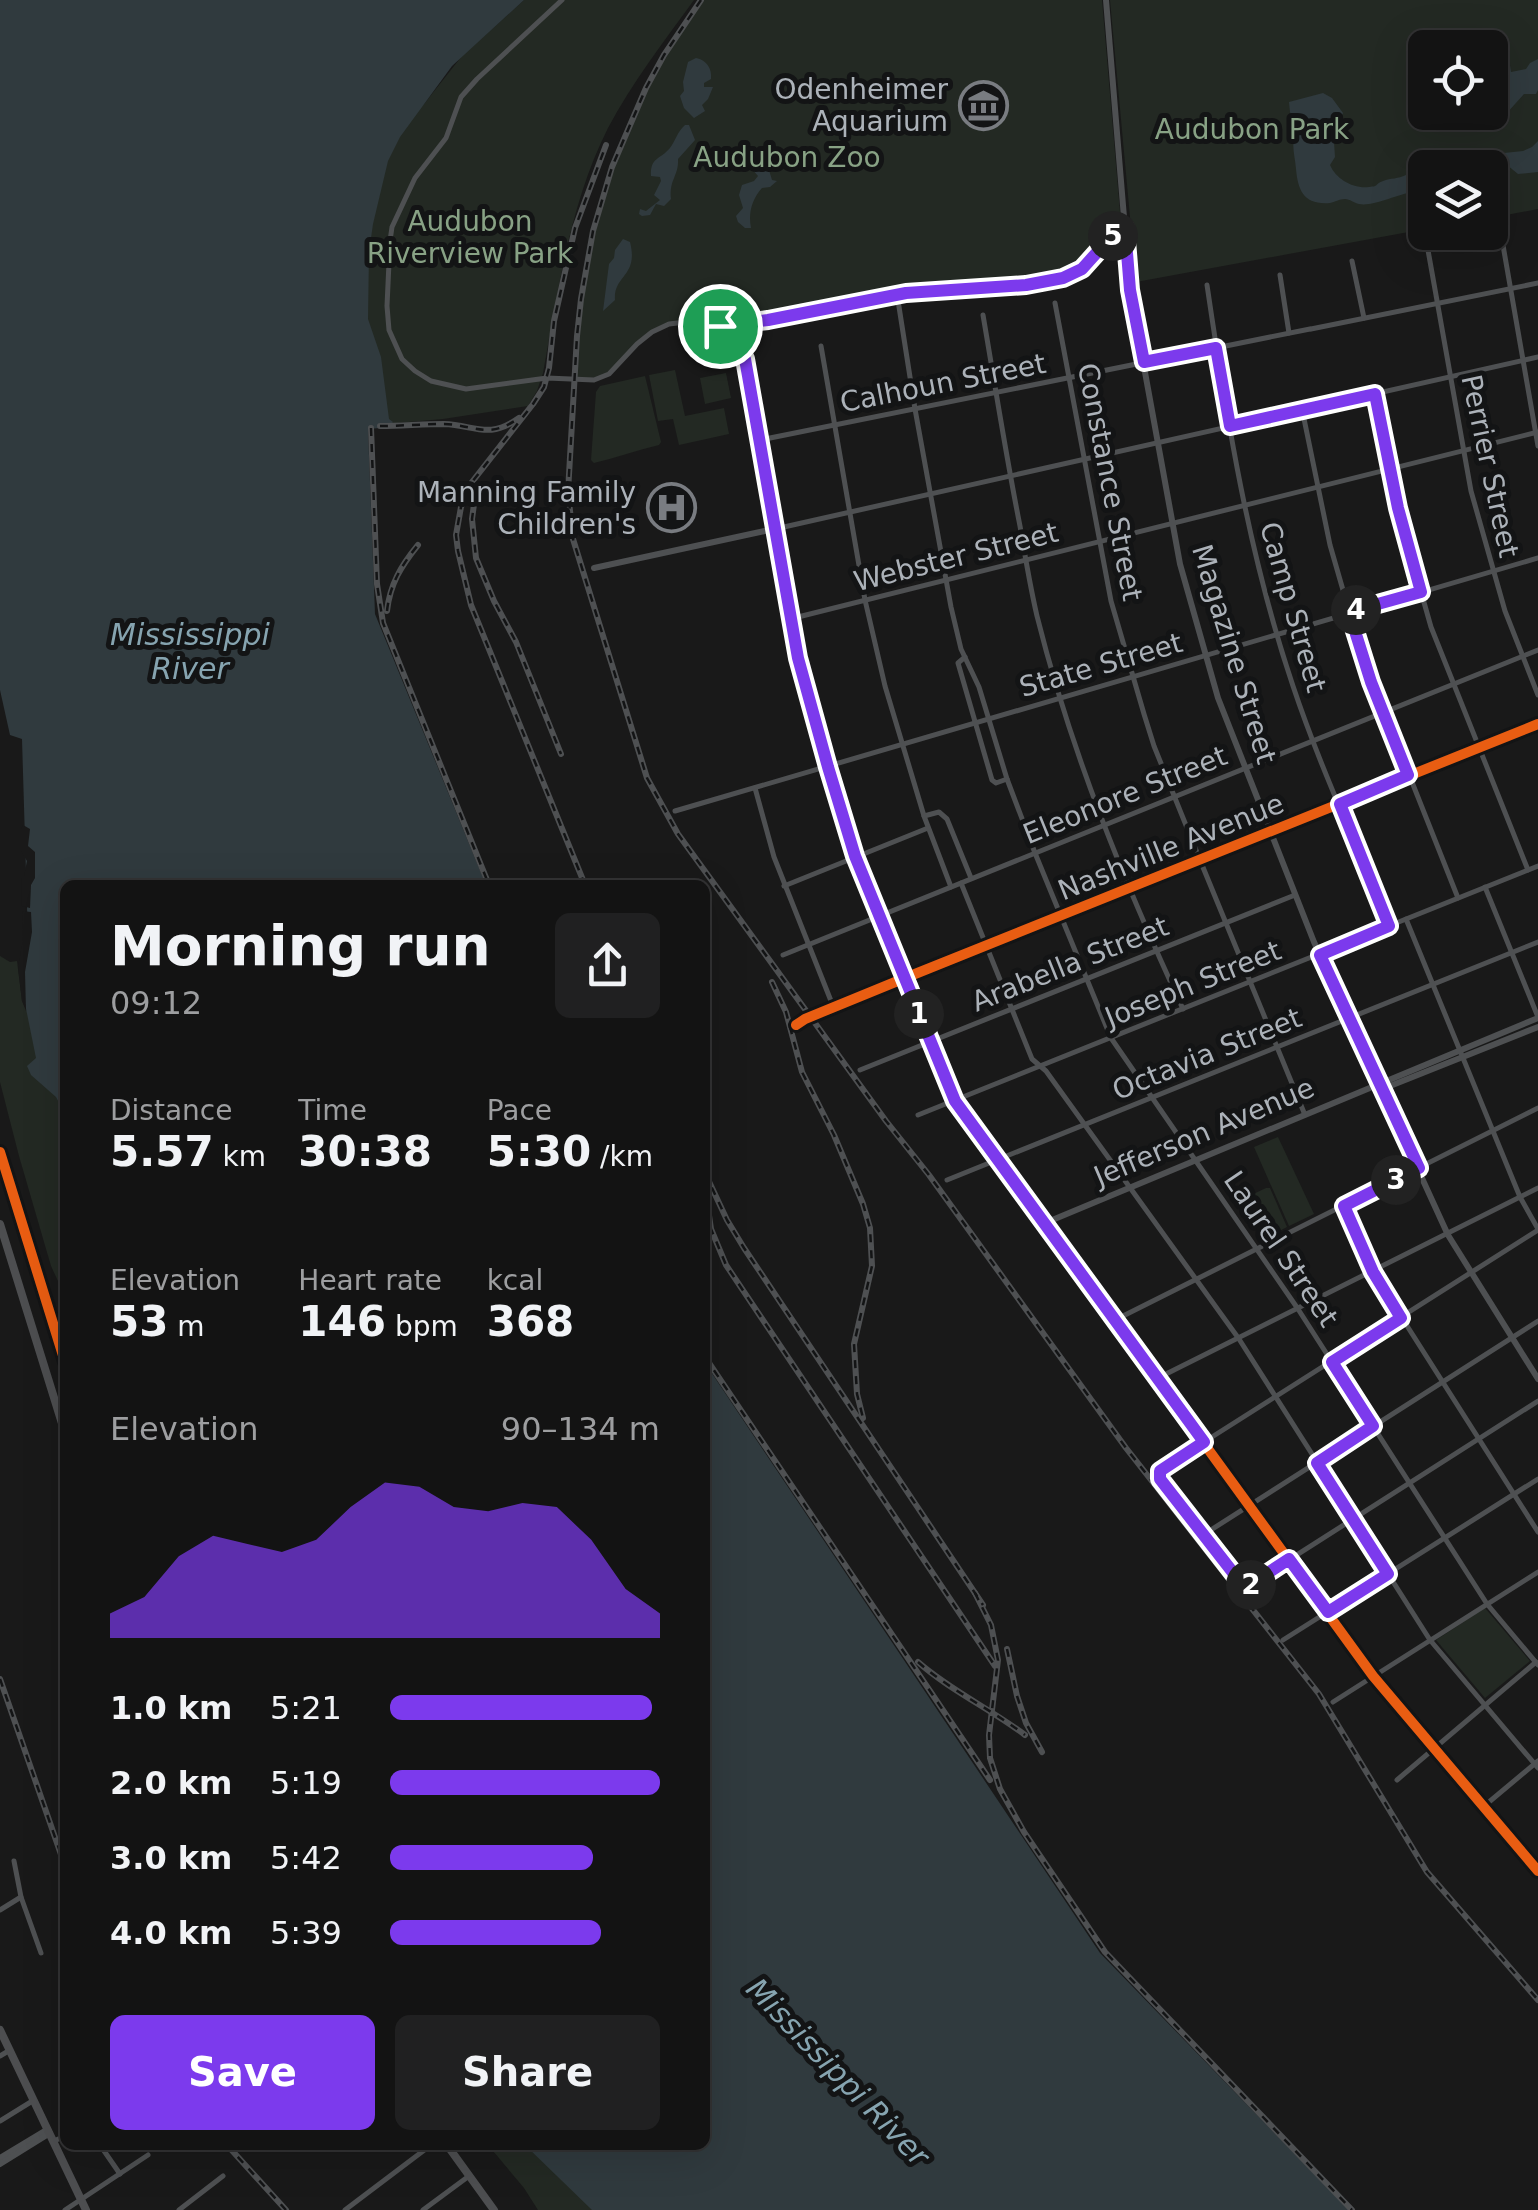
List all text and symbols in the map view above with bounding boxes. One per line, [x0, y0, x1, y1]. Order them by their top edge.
map controls [1408, 30, 1508, 250]
button: locate [1408, 30, 1508, 130]
place label: Odenheimer Aquarium [774, 73, 948, 138]
museum icon: Odenheimer Aquarium [957, 79, 1009, 131]
park label: Audubon Park [1155, 113, 1350, 146]
park label: Audubon Zoo [693, 141, 881, 174]
button: layers [1408, 150, 1508, 250]
park label: Audubon Riverview Park [367, 205, 574, 270]
pin: 5 [1088, 211, 1138, 261]
text: 5 [1103, 219, 1123, 252]
pin [678, 284, 763, 369]
icon: arrive [693, 299, 748, 354]
street label: Calhoun Street [837, 347, 1049, 419]
street label: Constance Street [1071, 360, 1149, 604]
street label: Perrier Street [1455, 372, 1525, 560]
place label: Manning Family Children's [417, 476, 636, 541]
hospital icon: Manning Family Children's [645, 482, 697, 534]
street label: Webster Street [850, 516, 1062, 598]
street label: Camp Street [1253, 518, 1333, 696]
street label: Magazine Street [1185, 540, 1283, 768]
pin: 4 [1331, 585, 1381, 635]
text: 4 [1346, 593, 1366, 626]
water label: Mississippi River [110, 617, 271, 686]
street label: State Street [1016, 626, 1186, 704]
street label: Eleonore Street [1018, 739, 1232, 851]
street label: Nashville Avenue [1053, 787, 1289, 907]
street label: Arabella Street [967, 909, 1173, 1019]
button: share [555, 913, 660, 1018]
text: Morning run [110, 914, 491, 978]
street label: Joseph Street [1098, 934, 1286, 1035]
text: 09:12 [110, 984, 202, 1022]
pin: 1 [894, 989, 944, 1039]
text: 1 [909, 997, 929, 1030]
street label: Octavia Street [1108, 1001, 1306, 1107]
street label: Jefferson Avenue [1087, 1071, 1319, 1194]
text: Distance [110, 1094, 232, 1127]
text: Time [298, 1094, 367, 1127]
text: Pace [487, 1094, 552, 1127]
text: 5.57 [110, 1127, 214, 1176]
text: 30:38 [298, 1127, 432, 1176]
text: 5:30 [487, 1127, 591, 1176]
text: km [214, 1140, 266, 1173]
text: /km [591, 1140, 653, 1173]
pin: 3 [1371, 1155, 1421, 1205]
text: 3 [1386, 1163, 1406, 1196]
street label: Laurel Street [1217, 1165, 1345, 1333]
text: Elevation [110, 1264, 240, 1297]
text: Heart rate [298, 1264, 442, 1297]
text: kcal [487, 1264, 543, 1297]
text: 53 [110, 1297, 168, 1346]
text: 146 [298, 1297, 386, 1346]
text: 368 [487, 1297, 574, 1346]
text: m [168, 1310, 205, 1343]
text: bpm [386, 1310, 458, 1343]
text: Elevation [110, 1410, 259, 1448]
text: 90–134 m [501, 1410, 660, 1448]
pin: 2 [1226, 1560, 1276, 1610]
text: 2 [1241, 1568, 1261, 1601]
text: 1.0 km [110, 1689, 232, 1727]
text: 5:21 [270, 1689, 342, 1727]
text: 2.0 km [110, 1764, 232, 1802]
text: 5:19 [270, 1764, 342, 1802]
text: 3.0 km [110, 1839, 232, 1877]
text: 5:42 [270, 1839, 342, 1877]
text: 4.0 km [110, 1914, 232, 1952]
text: 5:39 [270, 1914, 342, 1952]
water label: Mississippi River [740, 1971, 938, 2174]
button: Save [110, 2015, 375, 2130]
button: Share [395, 2015, 660, 2130]

